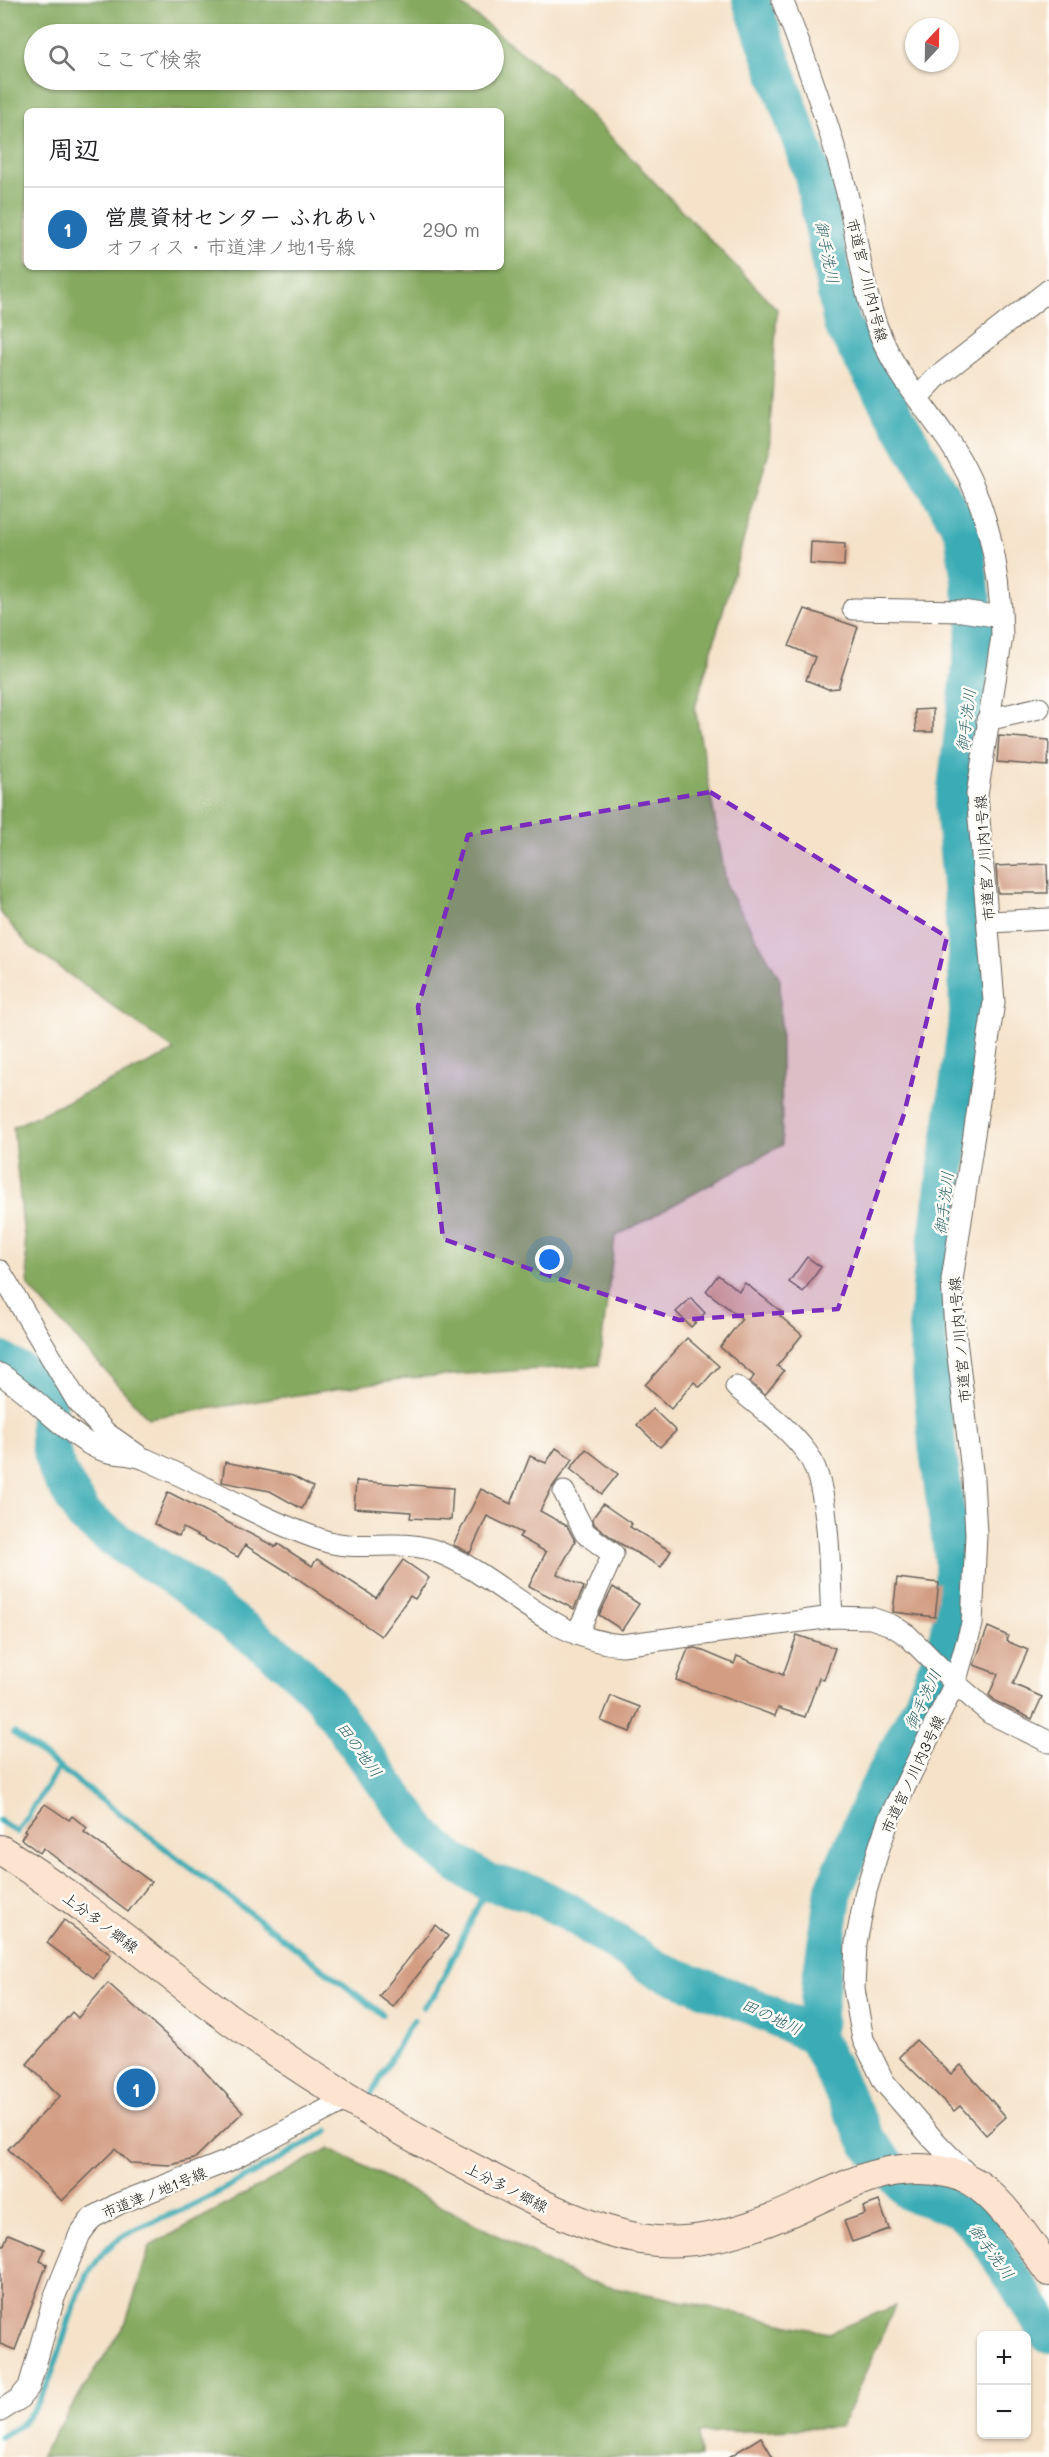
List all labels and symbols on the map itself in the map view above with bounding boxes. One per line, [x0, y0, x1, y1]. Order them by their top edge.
north arrow [905, 18, 959, 72]
street label: 市道宮ノ川内1号線 [843, 216, 893, 344]
water label: 御手洗川 [812, 219, 844, 285]
water label: 御手洗川 [951, 687, 979, 753]
street label: 市道宮ノ川内1号線 [970, 794, 998, 922]
water label: 御手洗川 [929, 1170, 957, 1236]
your location [535, 1245, 564, 1274]
street label: 市道宮ノ川内1号線 [944, 1276, 974, 1404]
water label: 御手洗川 [899, 1666, 945, 1732]
street label: 市道宮ノ川内3号線 [876, 1711, 948, 1837]
water label: 田の地川 [333, 1717, 387, 1781]
street label: 上分多ノ郷線 [59, 1887, 143, 1957]
water label: 田の地川 [739, 1993, 805, 2039]
pin: 1 [116, 2066, 156, 2110]
street label: 上分多ノ郷線 [462, 2158, 552, 2216]
street label: 市道津ノ地1号線 [98, 2162, 210, 2222]
water label: 御手洗川 [965, 2219, 1019, 2283]

